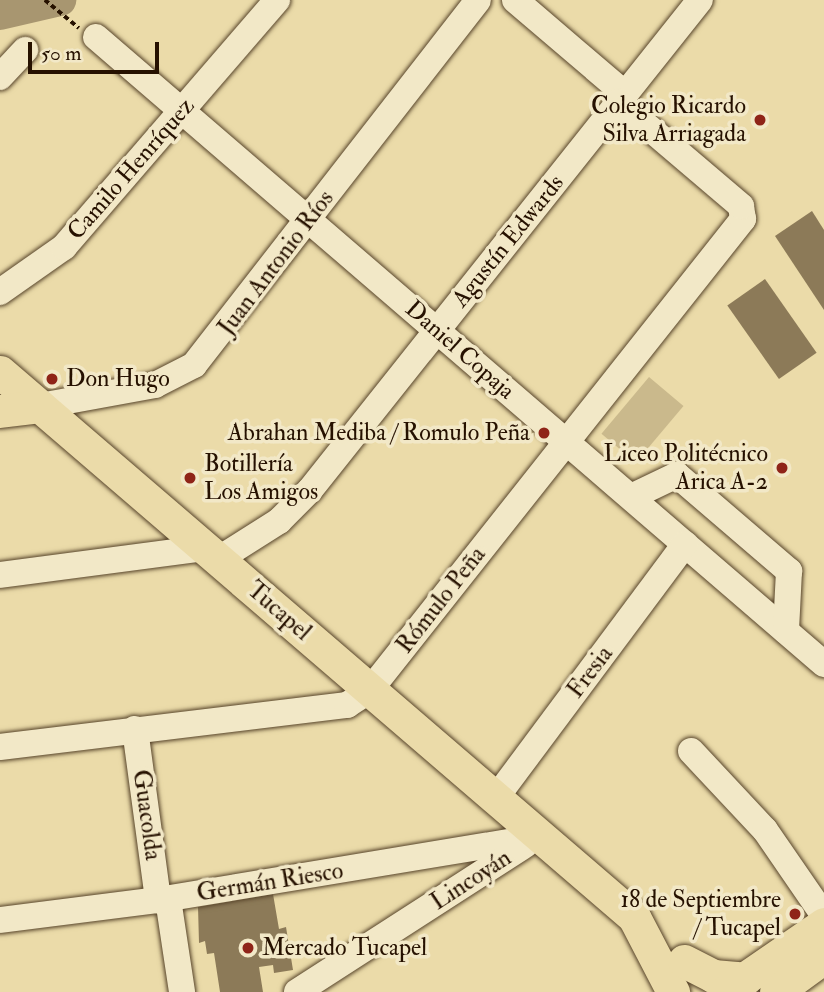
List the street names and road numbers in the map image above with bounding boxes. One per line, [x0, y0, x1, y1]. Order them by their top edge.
street label: Camilo Henríquez [62, 92, 200, 246]
street label: Agustín Edwards [446, 169, 570, 313]
street label: Juan Antonio Ríos [212, 185, 340, 341]
street label: Daniel Copaja [399, 295, 521, 405]
street label: Rómulo Peña [390, 541, 492, 659]
street label: Tucapel [241, 575, 317, 647]
street label: Fresia [561, 640, 619, 704]
street label: Guacolda [126, 768, 168, 862]
street label: Lincoyán [425, 843, 517, 917]
street label: Germán Riesco [195, 856, 345, 908]

